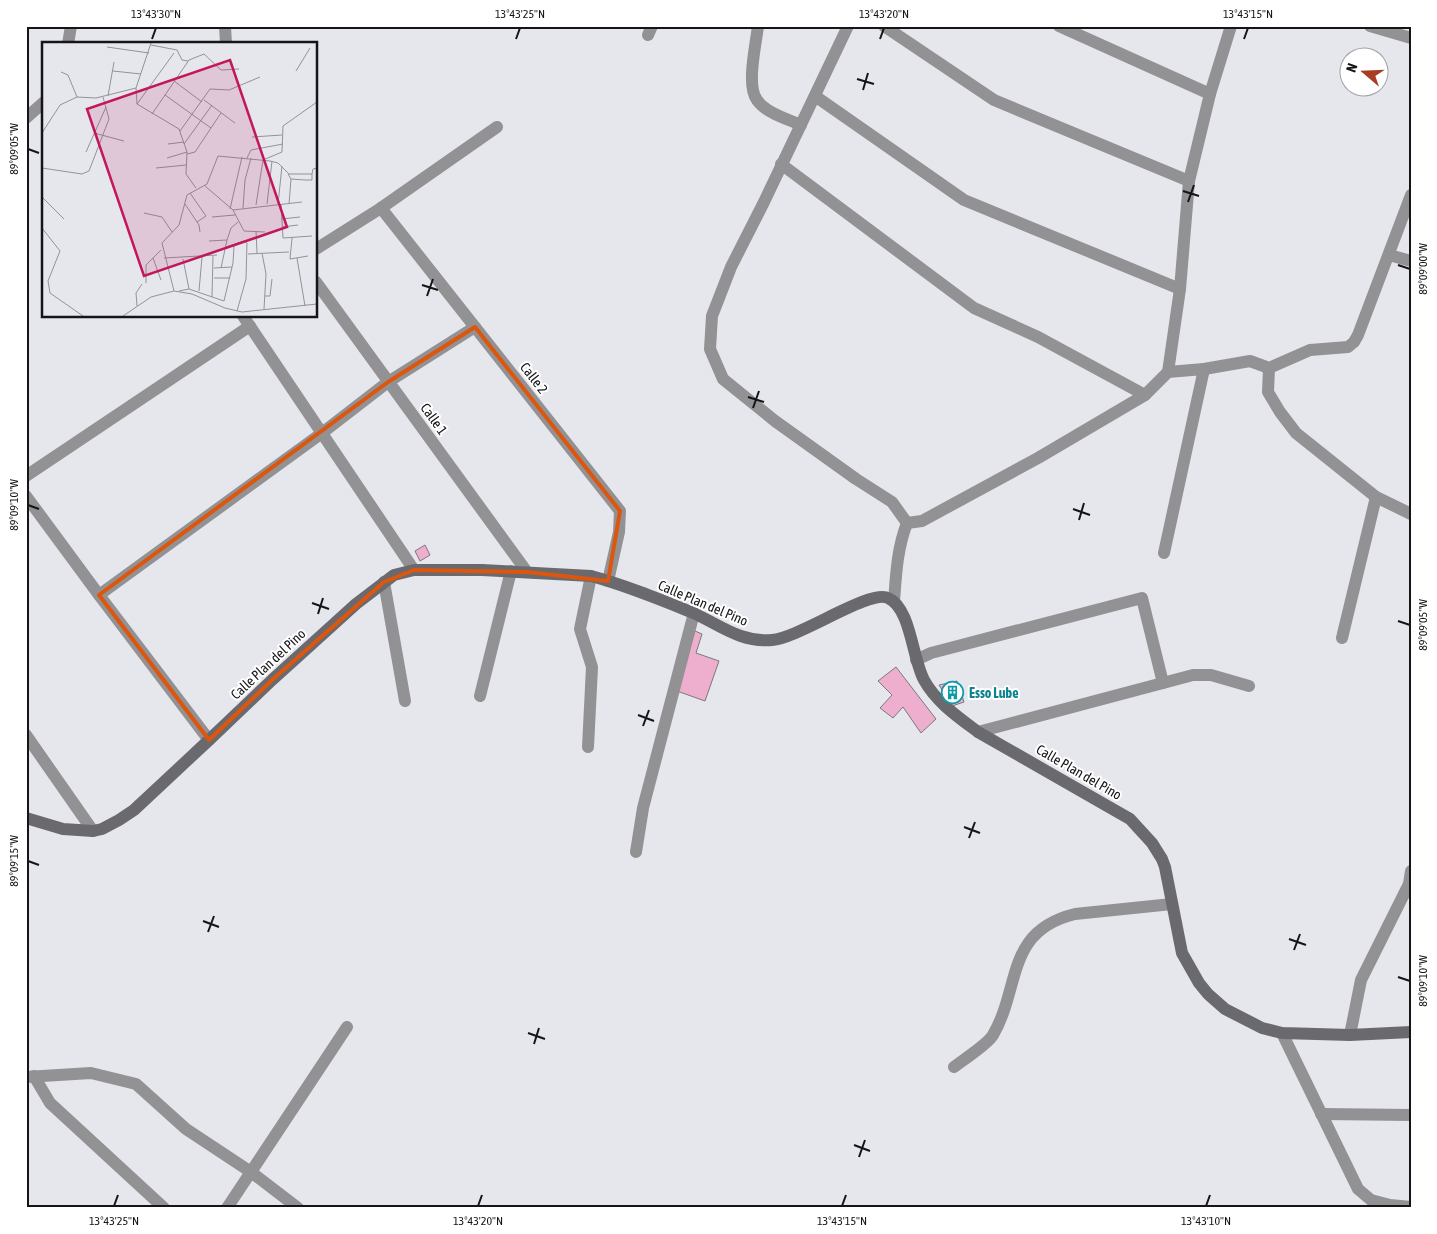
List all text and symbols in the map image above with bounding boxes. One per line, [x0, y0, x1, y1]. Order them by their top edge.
text: 13°43'30"N [131, 7, 181, 21]
text: 13°43'25"N [495, 7, 545, 21]
text: 13°43'20"N [859, 7, 909, 21]
text: 13°43'15"N [1223, 7, 1273, 21]
inset map [42, 42, 318, 318]
north arrow [1340, 48, 1390, 98]
text: N [1343, 61, 1361, 74]
text: 89°09'05"W [7, 123, 21, 175]
text: 89°09'00"W [1416, 243, 1430, 295]
street label: Calle 2 [517, 359, 551, 397]
street label: Calle 1 [417, 400, 451, 438]
text: 89°09'10"W [7, 479, 21, 531]
street label: Calle Plan del Pino [656, 577, 750, 629]
text: 89°09'05"W [1416, 599, 1430, 651]
street label: Calle Plan del Pino [227, 625, 309, 703]
building icon: Esso Lube [941, 681, 965, 705]
place label: Esso Lube [969, 685, 1019, 701]
street label: Calle Plan del Pino [1033, 741, 1125, 803]
text: 89°09'15"W [7, 835, 21, 887]
text: 89°09'10"W [1416, 955, 1430, 1007]
text: 13°43'25"N [89, 1214, 139, 1228]
text: 13°43'20"N [453, 1214, 503, 1228]
text: 13°43'15"N [817, 1214, 867, 1228]
text: 13°43'10"N [1181, 1214, 1231, 1228]

